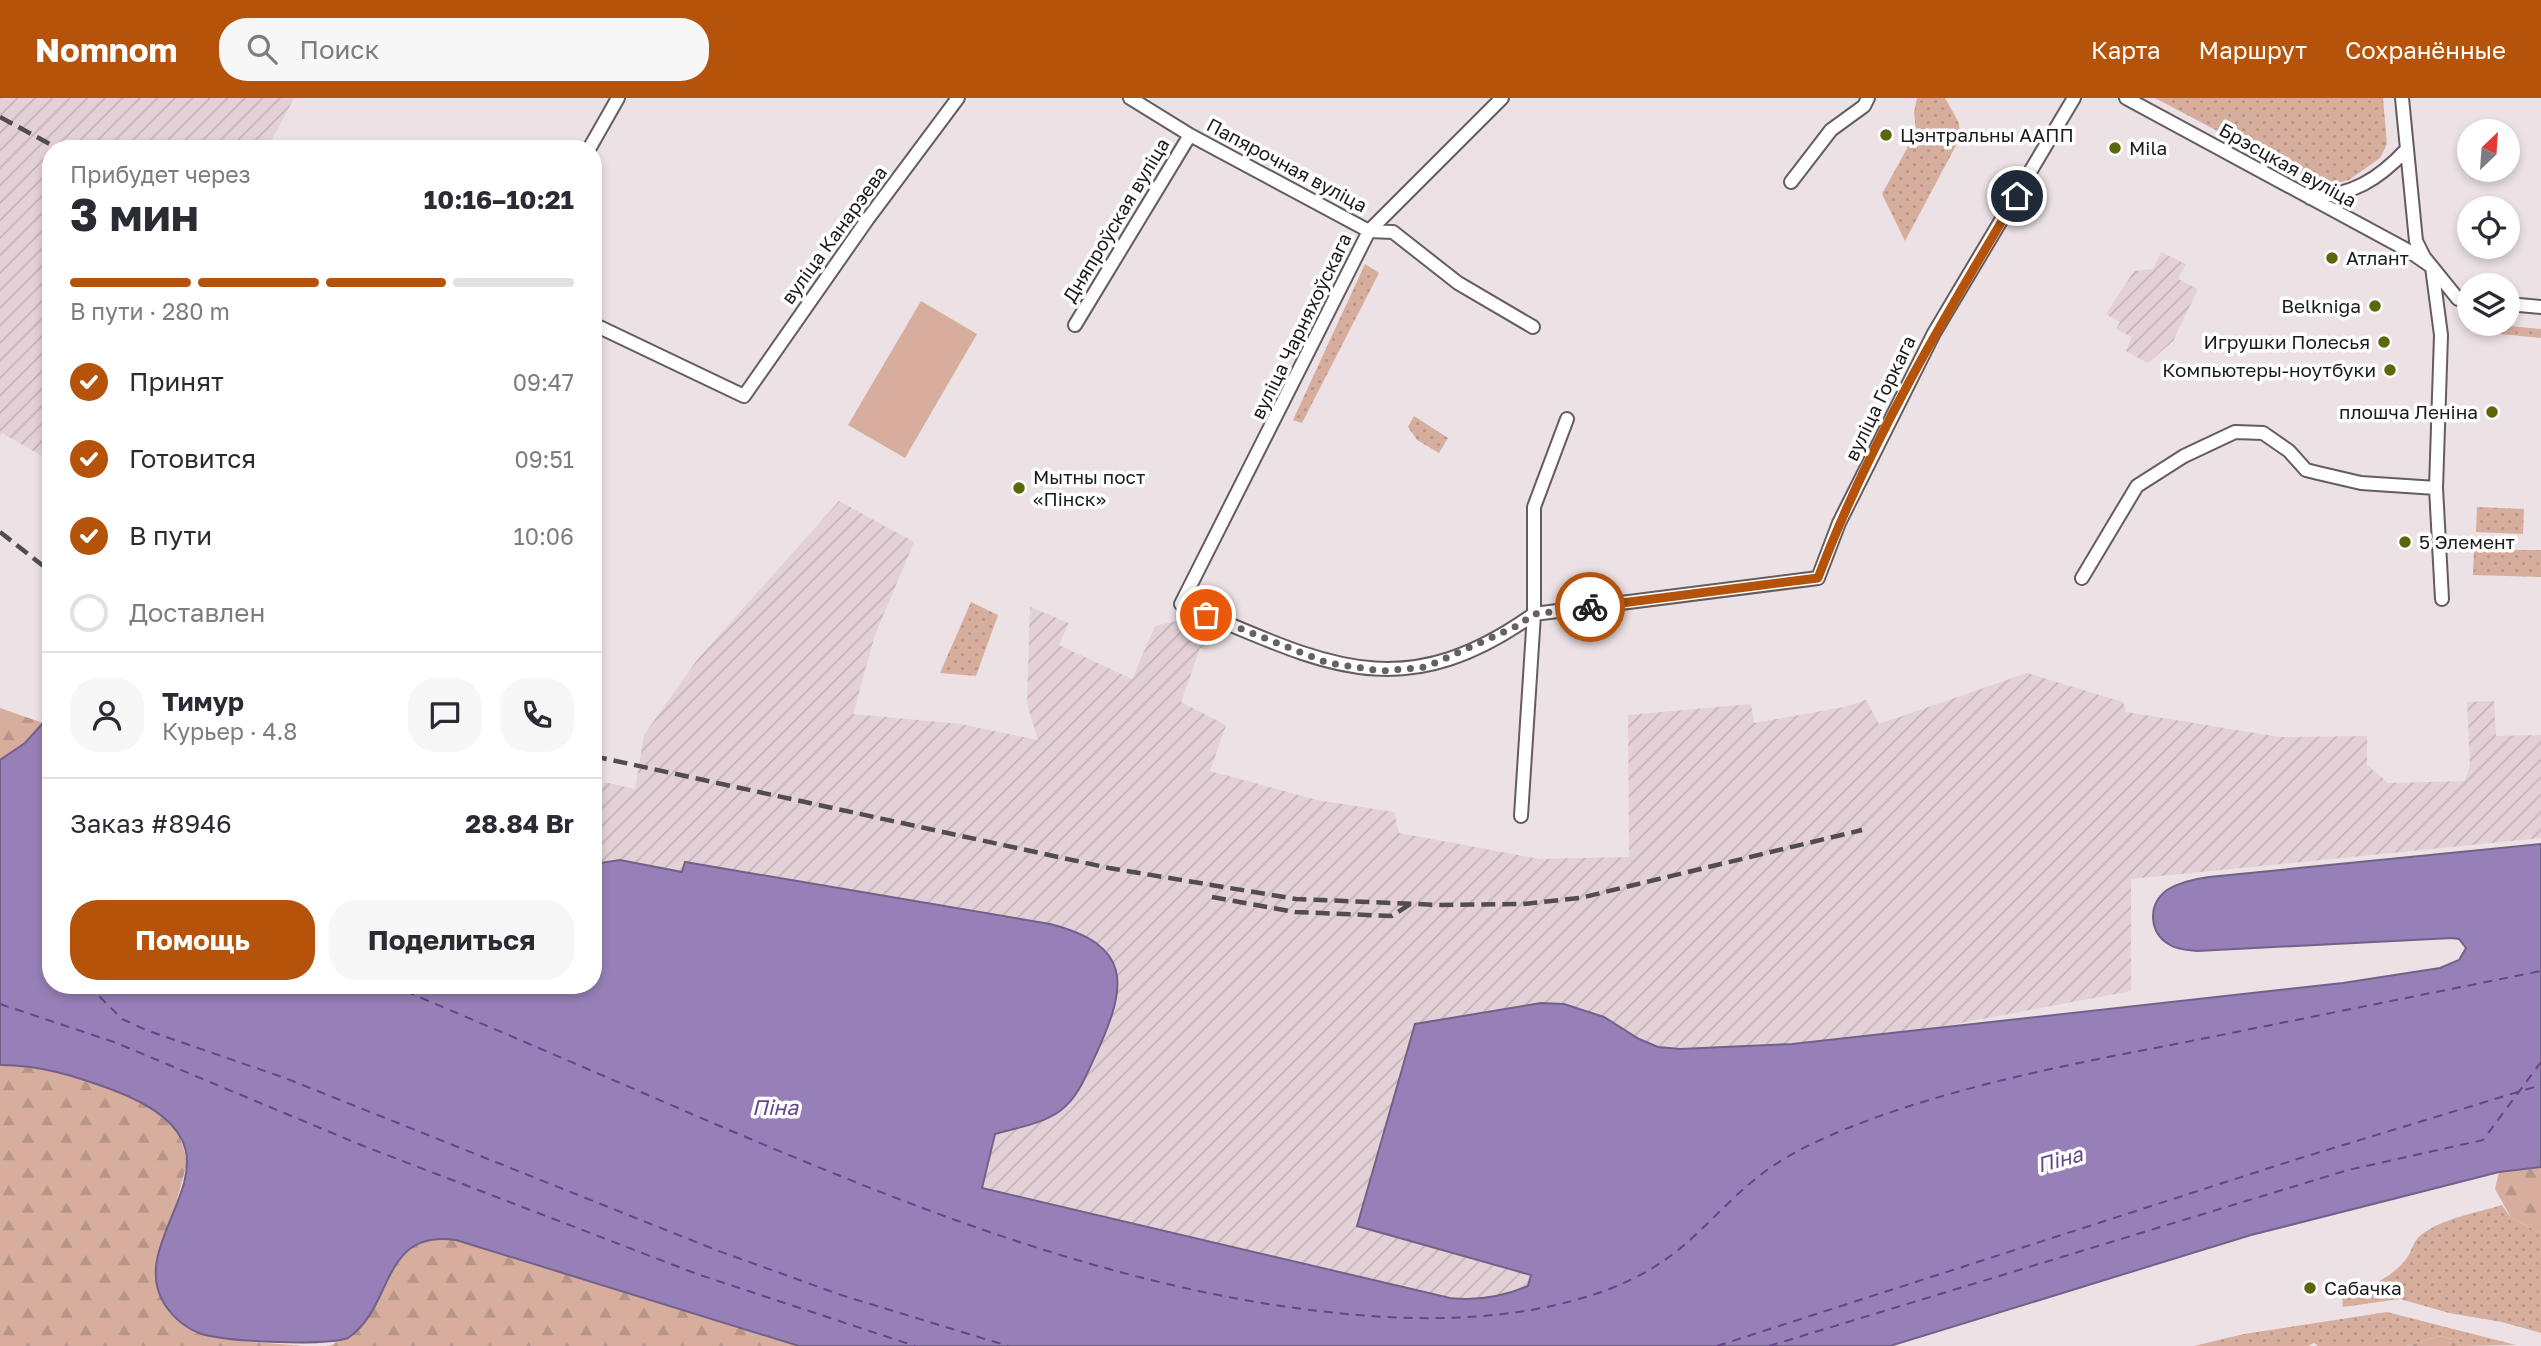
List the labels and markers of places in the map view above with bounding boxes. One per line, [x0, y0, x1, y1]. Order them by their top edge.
place label: Цэнтральны ААПП [1900, 123, 2074, 146]
marker: Цэнтральны ААПП [1878, 127, 1894, 143]
place label: Mila [2129, 136, 2167, 159]
marker: Mila [2107, 140, 2123, 156]
pin [1987, 166, 2047, 226]
place label: Атлант [2346, 246, 2409, 269]
marker: Атлант [2324, 250, 2340, 266]
place label: Belkniga [2281, 294, 2361, 317]
marker: Belkniga [2367, 298, 2383, 314]
place label: Игрушки Полесья [2203, 330, 2370, 353]
marker: Игрушки Полесья [2376, 334, 2392, 350]
place label: Компьютеры-ноутбуки [2162, 358, 2376, 381]
marker: Компьютеры-ноутбуки [2382, 362, 2398, 378]
place label: плошча Леніна [2339, 400, 2478, 423]
marker: плошча Леніна [2484, 404, 2500, 420]
place label: Мытны пост «Пінск» [1033, 465, 1145, 510]
marker: Мытны пост «Пінск» [1011, 480, 1027, 496]
place label: 5 Элемент [2419, 530, 2515, 553]
marker: 5 Элемент [2397, 534, 2413, 550]
pin [1176, 585, 1236, 645]
place label: Сабачка [2324, 1276, 2402, 1299]
marker: Сабачка [2302, 1280, 2318, 1296]

